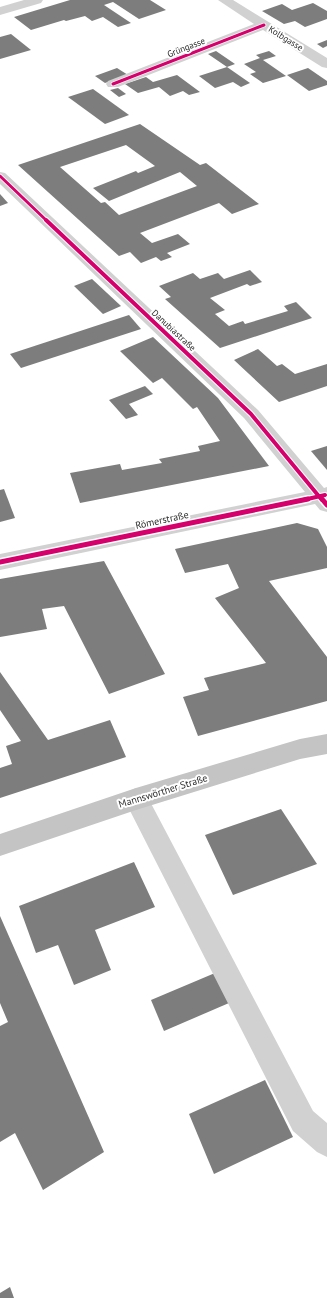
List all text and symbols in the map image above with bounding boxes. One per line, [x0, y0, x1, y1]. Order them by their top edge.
street label: Kolbgasse [267, 23, 306, 53]
street label: Grüngasse [165, 35, 207, 59]
street label: Danubiastraße [150, 307, 199, 353]
street label: Römerstraße [134, 508, 190, 532]
street label: Mannswörther Straße [117, 771, 209, 811]

